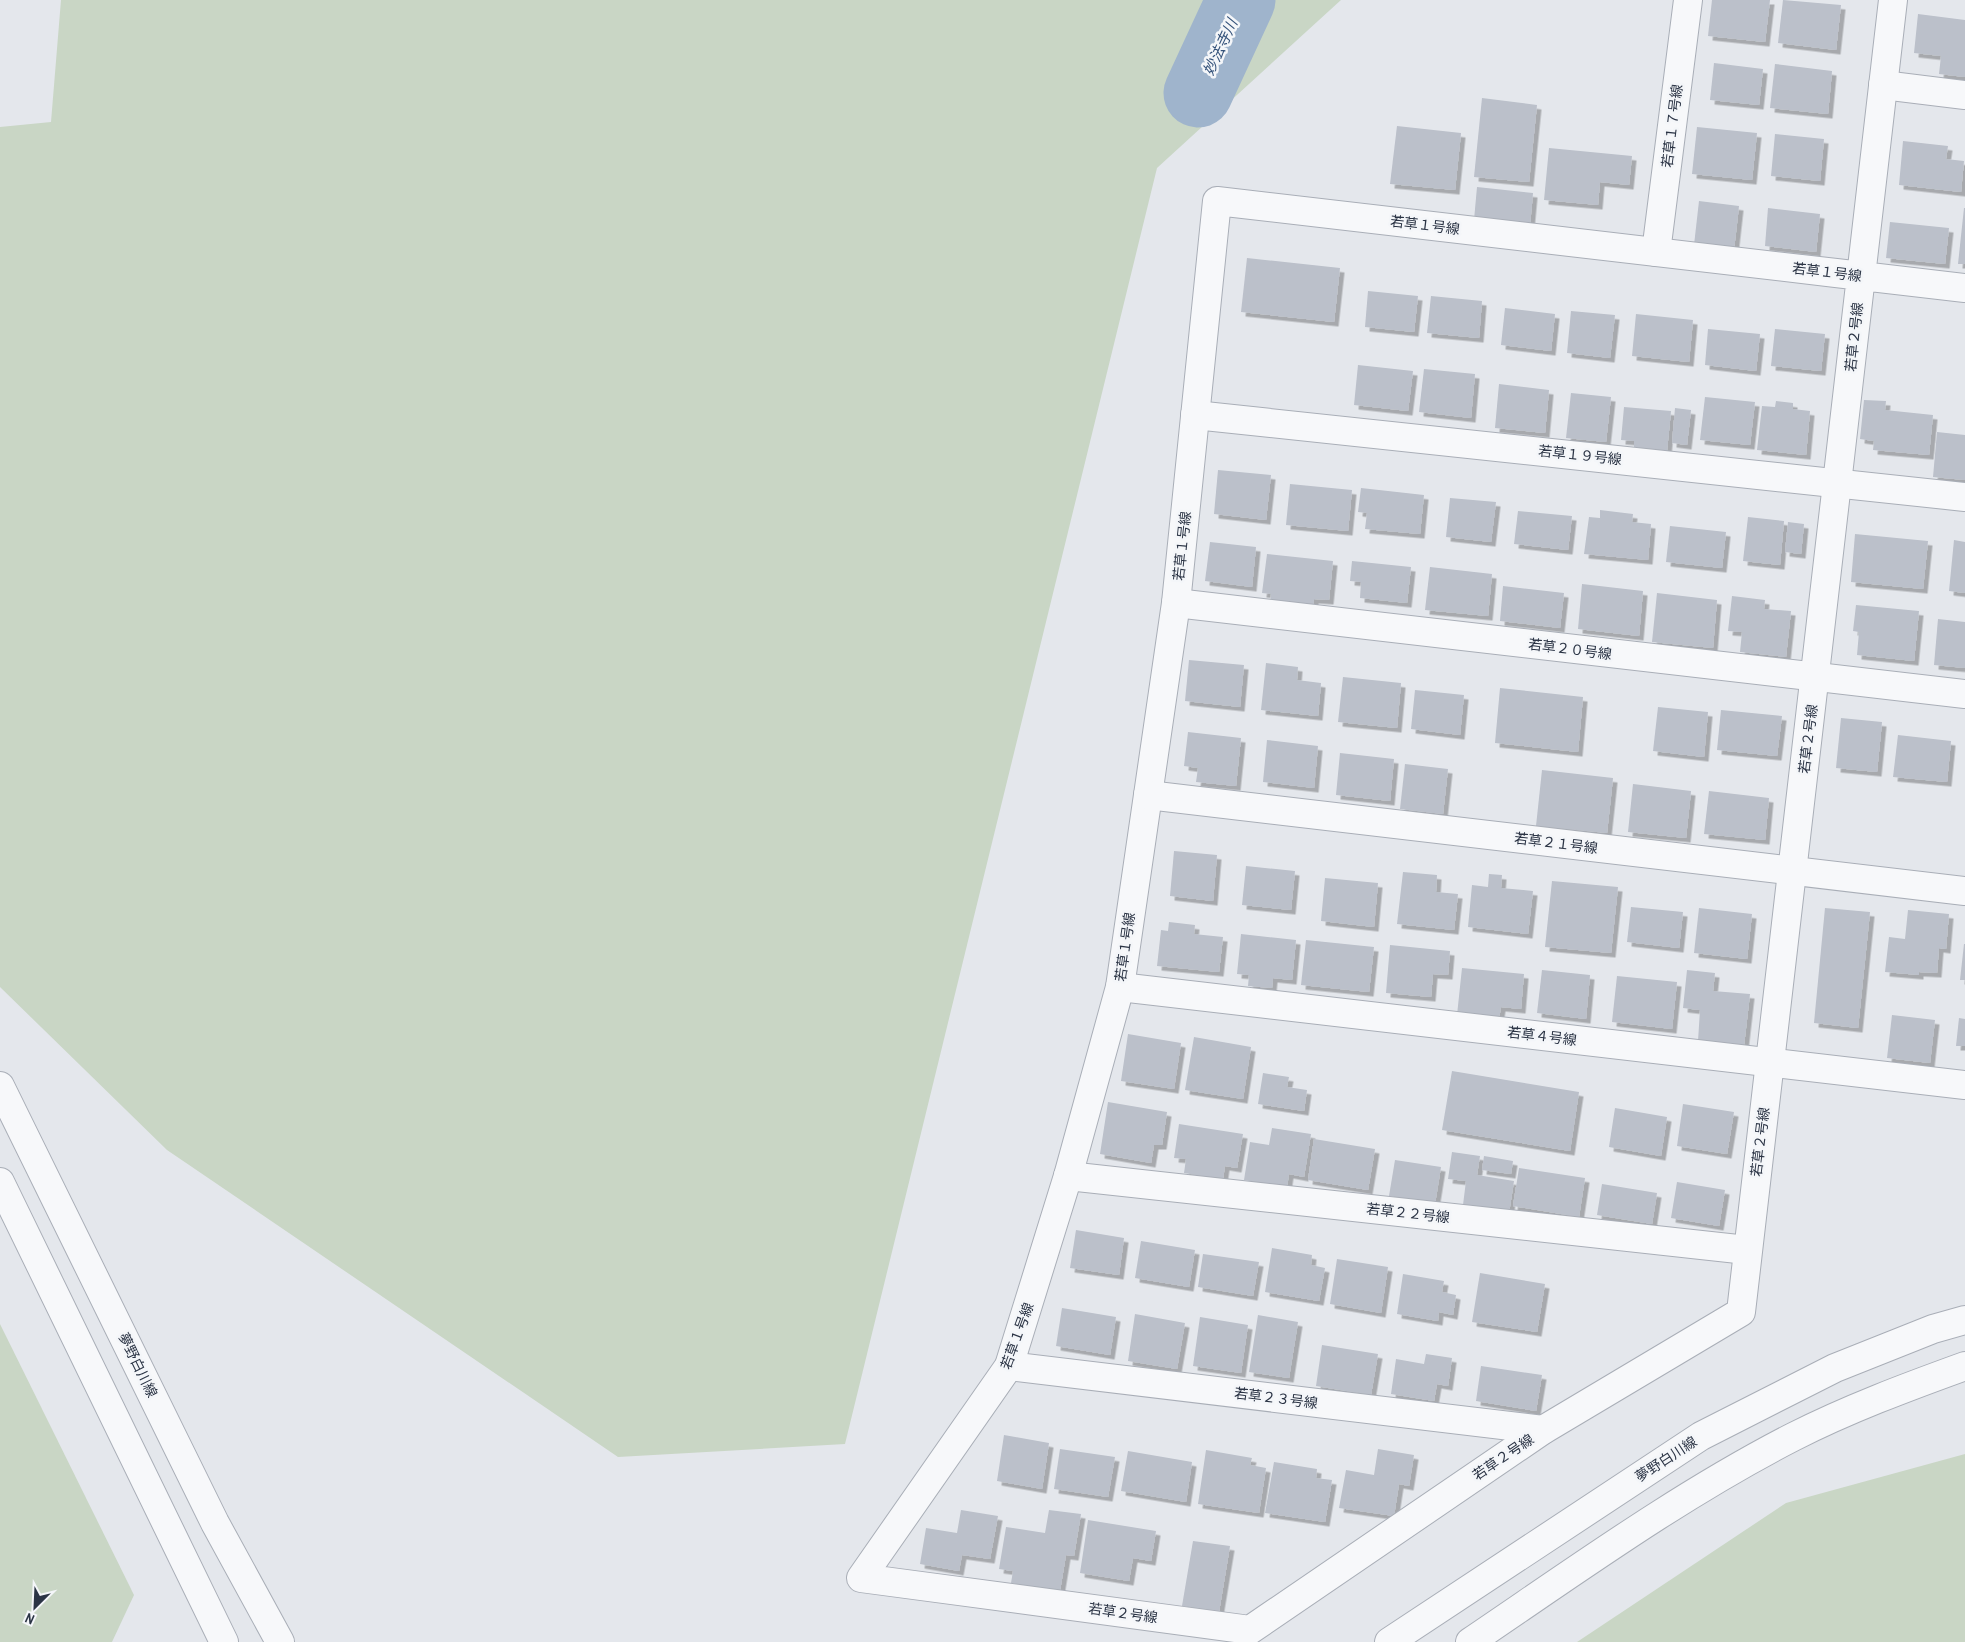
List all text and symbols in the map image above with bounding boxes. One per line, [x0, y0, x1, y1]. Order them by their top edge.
water label: 妙法寺川 [1198, 14, 1243, 79]
street label: 若草１７号線 [1658, 83, 1686, 169]
street label: 若草１号線 [1389, 212, 1461, 238]
street label: 若草１号線 [1791, 259, 1863, 285]
street label: 若草２号線 [1841, 301, 1867, 373]
street label: 若草１９号線 [1537, 442, 1623, 468]
street label: 若草１号線 [1169, 510, 1195, 582]
street label: 若草２０号線 [1527, 635, 1613, 663]
street label: 若草２号線 [1795, 703, 1821, 775]
street label: 若草２１号線 [1513, 829, 1599, 857]
street label: 若草１号線 [1111, 911, 1139, 983]
street label: 若草４号線 [1506, 1023, 1578, 1049]
street label: 若草２号線 [1747, 1106, 1773, 1178]
street label: 若草２２号線 [1365, 1200, 1451, 1226]
street label: 若草１号線 [997, 1300, 1037, 1372]
street label: 夢野白川線 [115, 1330, 161, 1400]
street label: 若草２３号線 [1233, 1384, 1319, 1412]
street label: 若草２号線 [1469, 1430, 1537, 1484]
street label: 夢野白川線 [1632, 1432, 1700, 1486]
north arrow [10, 1582, 60, 1632]
street label: 若草２号線 [1087, 1599, 1159, 1627]
text: N [22, 1609, 37, 1629]

